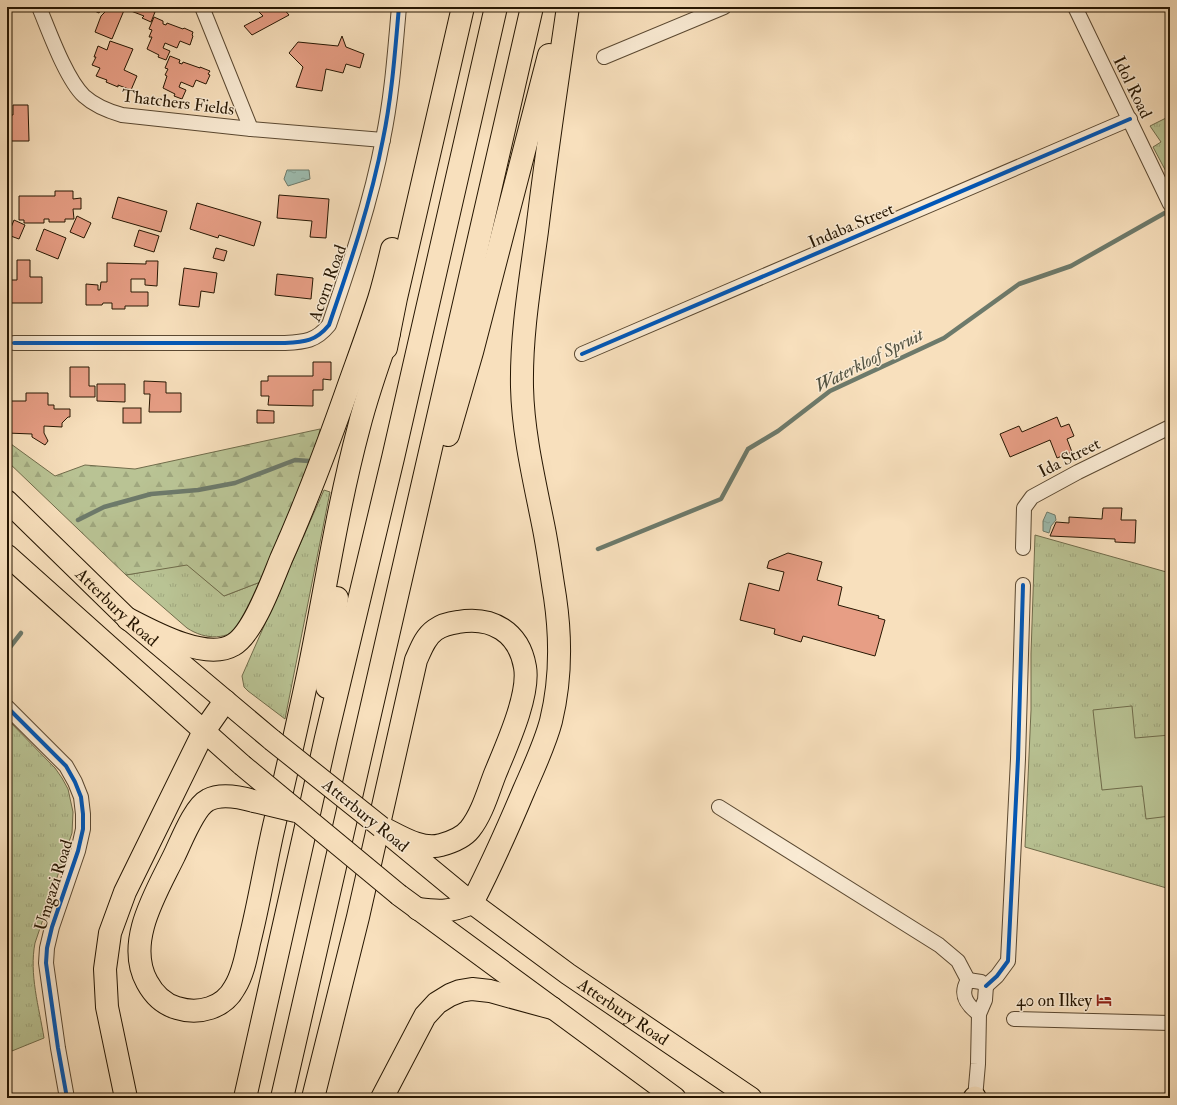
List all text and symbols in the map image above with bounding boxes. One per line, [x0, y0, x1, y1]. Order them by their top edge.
street label: Idol Road [1109, 53, 1157, 122]
street label: Thatchers Fields [120, 85, 236, 120]
street label: Indaba Street [805, 198, 898, 253]
street label: Acorn Road [304, 241, 351, 325]
water label: Waterkloof Spruit [811, 323, 928, 398]
street label: Ida Street [1035, 433, 1104, 482]
street label: Atterbury Road [70, 563, 163, 651]
street label: Atterbury Road [317, 773, 414, 858]
street label: Umgazi Road [30, 836, 77, 933]
street label: Atterbury Road [573, 973, 673, 1051]
place label: 40 on Ilkey [1016, 990, 1093, 1012]
hotel icon: 40 on Ilkey [1095, 991, 1113, 1009]

